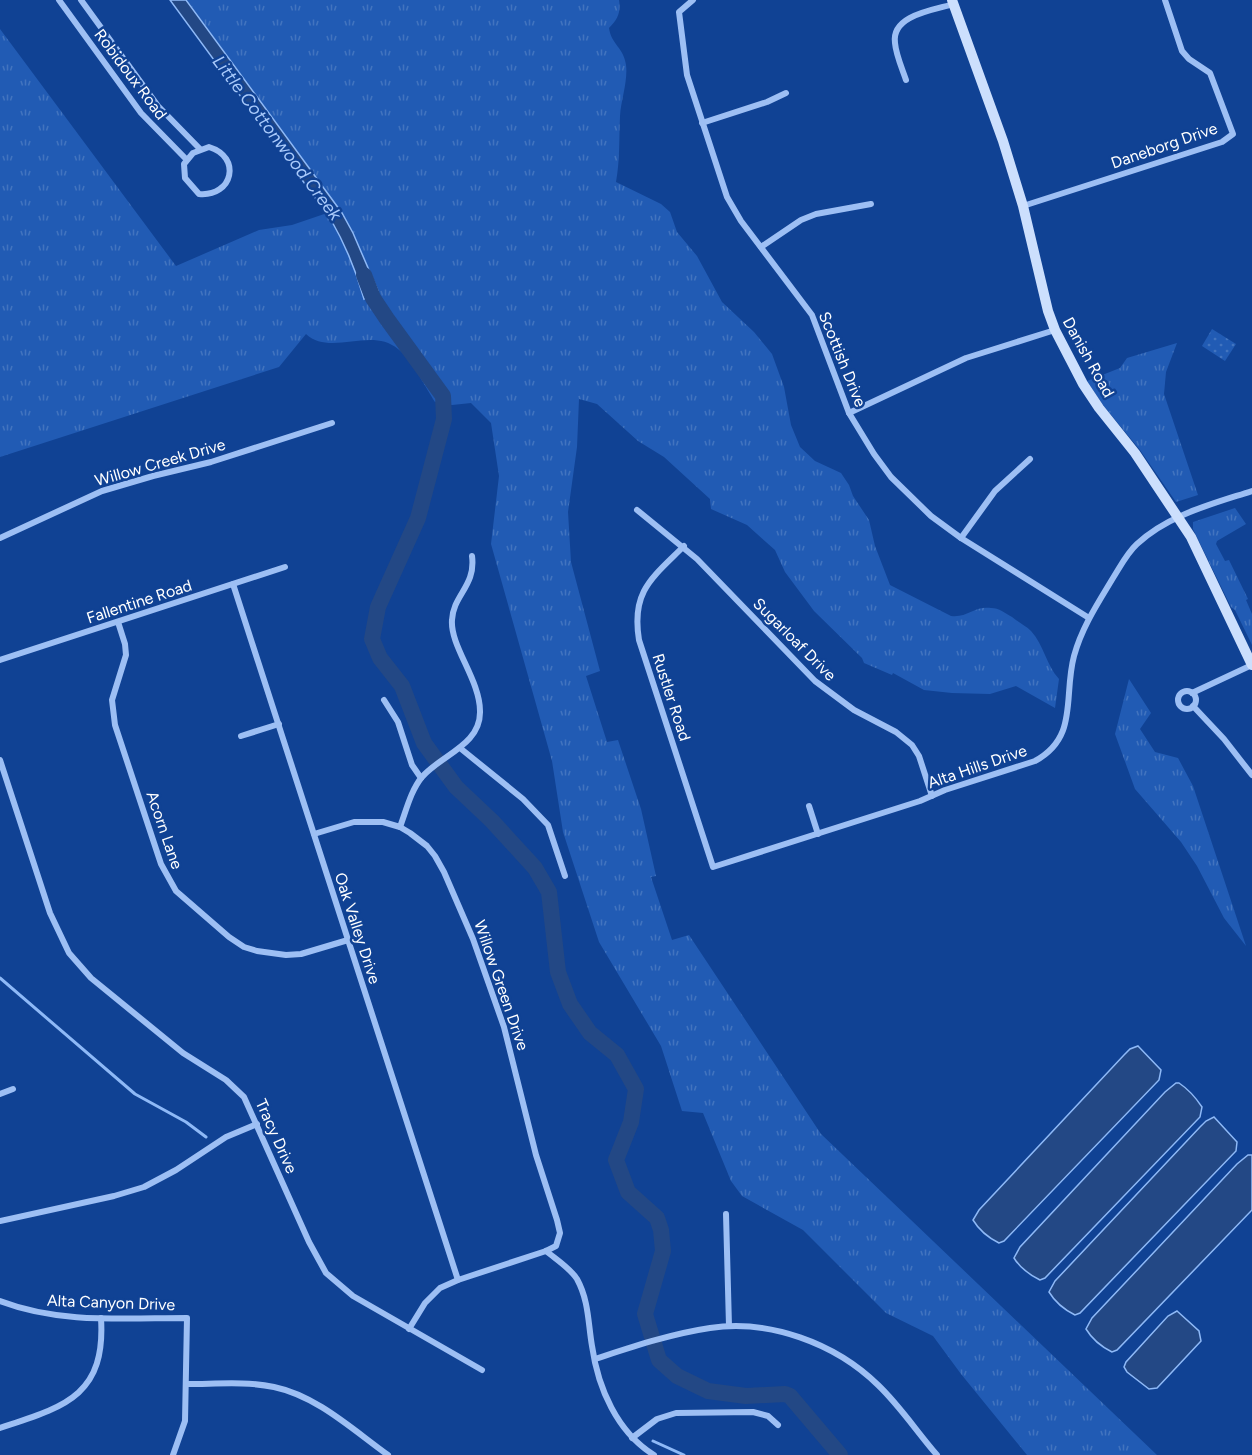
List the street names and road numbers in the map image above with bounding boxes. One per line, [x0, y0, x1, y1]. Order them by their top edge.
street label: Robidoux Road [90, 25, 171, 123]
street label: Daneborg Drive [1108, 118, 1220, 173]
street label: Scottish Drive [815, 309, 870, 410]
street label: Danish Road [1059, 314, 1118, 401]
street label: Willow Creek Drive [93, 435, 228, 490]
street label: Fallentine Road [84, 575, 194, 627]
street label: Sugarloaf Drive [749, 594, 840, 685]
street label: Rustler Road [648, 651, 695, 743]
street label: Alta Hills Drive [925, 741, 1029, 792]
street label: Acorn Lane [142, 789, 187, 872]
street label: Oak Valley Drive [331, 870, 385, 986]
street label: Willow Green Drive [470, 917, 533, 1053]
street label: Tracy Drive [252, 1096, 301, 1177]
street label: Alta Canyon Drive [47, 1291, 176, 1314]

